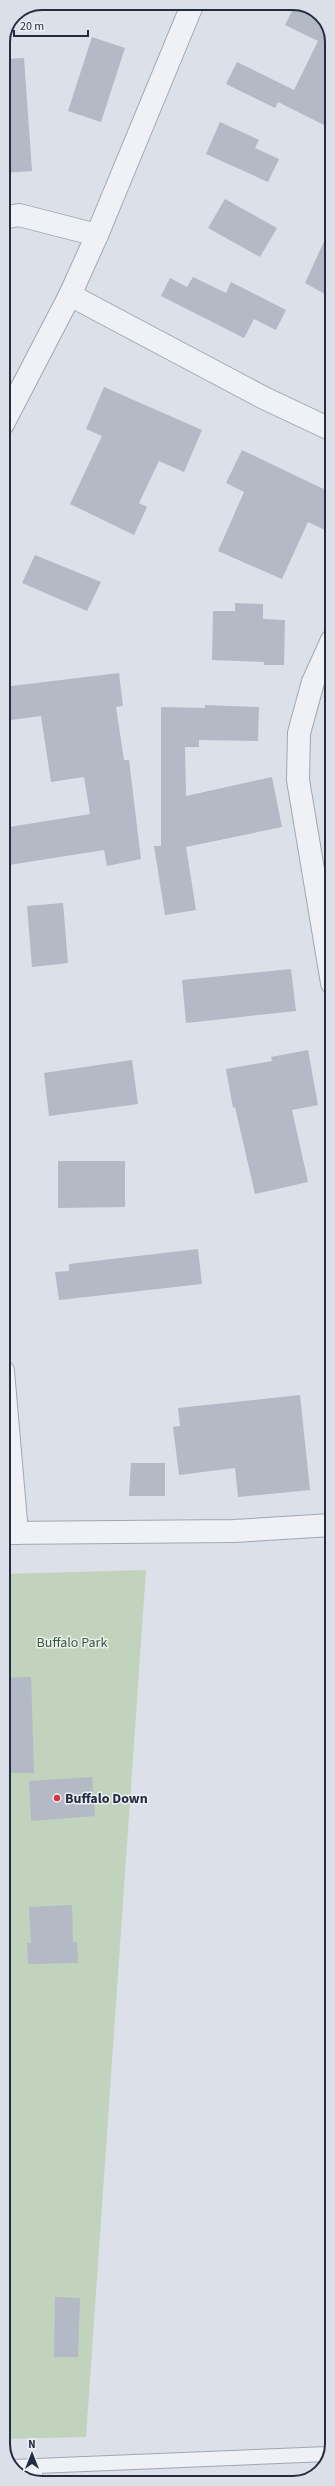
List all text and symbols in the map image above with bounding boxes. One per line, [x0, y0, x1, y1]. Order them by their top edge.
scale bar [14, 12, 88, 38]
text: 20 m [20, 18, 44, 35]
park label: Buffalo Park [37, 1633, 107, 1653]
place label: Buffalo Down [65, 1789, 148, 1809]
marker: Buffalo Down [52, 1793, 62, 1803]
north arrow [12, 2434, 52, 2474]
text: N [28, 2437, 36, 2452]

